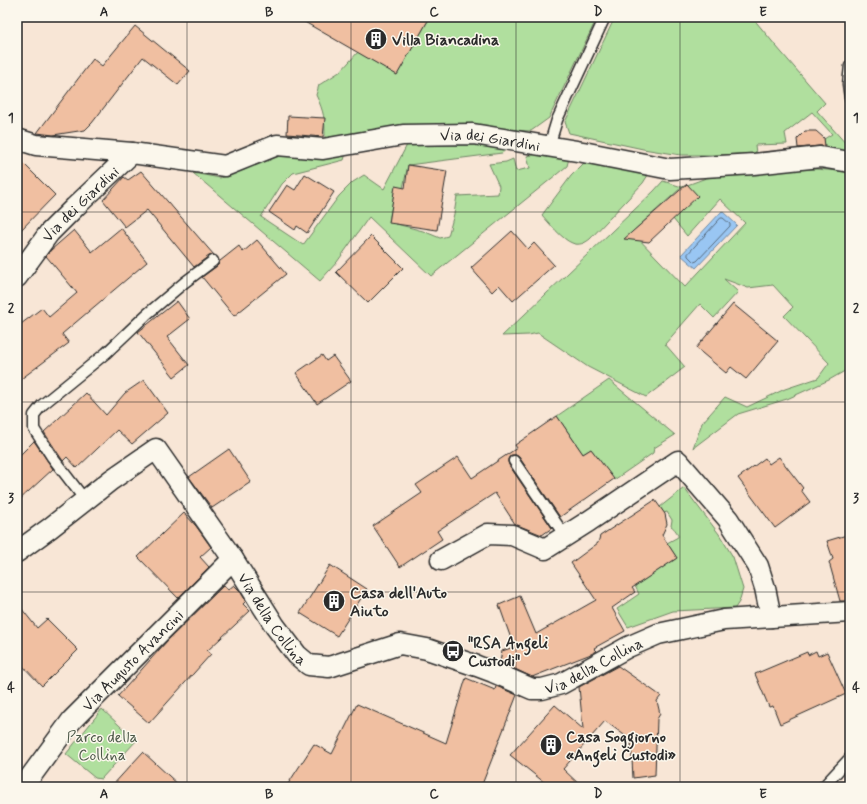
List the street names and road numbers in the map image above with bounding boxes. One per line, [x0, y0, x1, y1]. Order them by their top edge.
street label: Via dei Giardini [440, 125, 542, 157]
street label: Via dei Giardini [37, 161, 124, 246]
street label: Via della Collina [232, 569, 311, 671]
street label: Via Augusto Avancini [78, 605, 189, 716]
street label: Via della Collina [542, 633, 646, 700]

